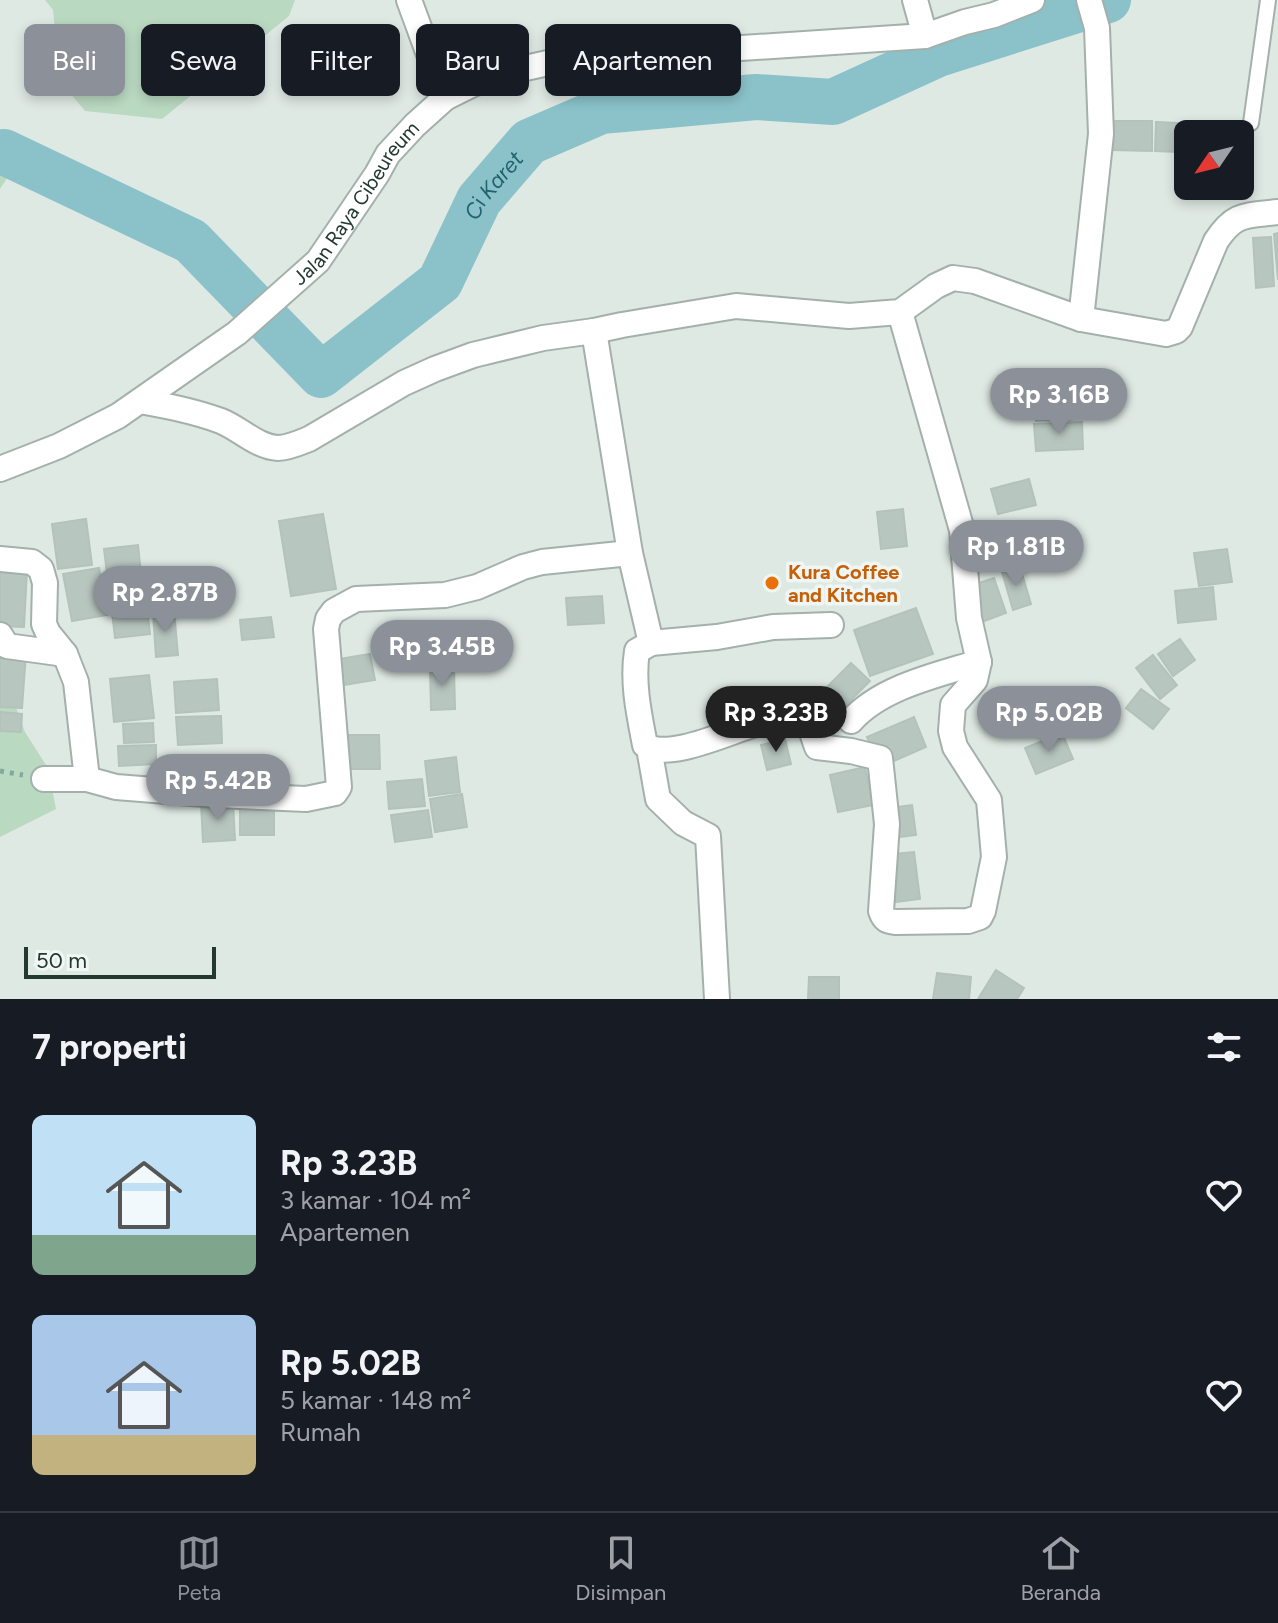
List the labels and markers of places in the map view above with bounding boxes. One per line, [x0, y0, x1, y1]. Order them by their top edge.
pin: Rp 3.16B [976, 368, 1142, 436]
pin: Rp 1.81B [933, 520, 1099, 588]
place label: Kura Coffee and Kitchen [788, 560, 899, 607]
pin: Rp 2.87B [82, 566, 248, 634]
marker: Kura Coffee and Kitchen [763, 574, 781, 592]
pin: Rp 3.45B [359, 620, 525, 688]
pin: Rp 3.23B [693, 686, 859, 754]
pin: Rp 5.02B [966, 686, 1132, 754]
pin: Rp 5.42B [135, 754, 301, 822]

